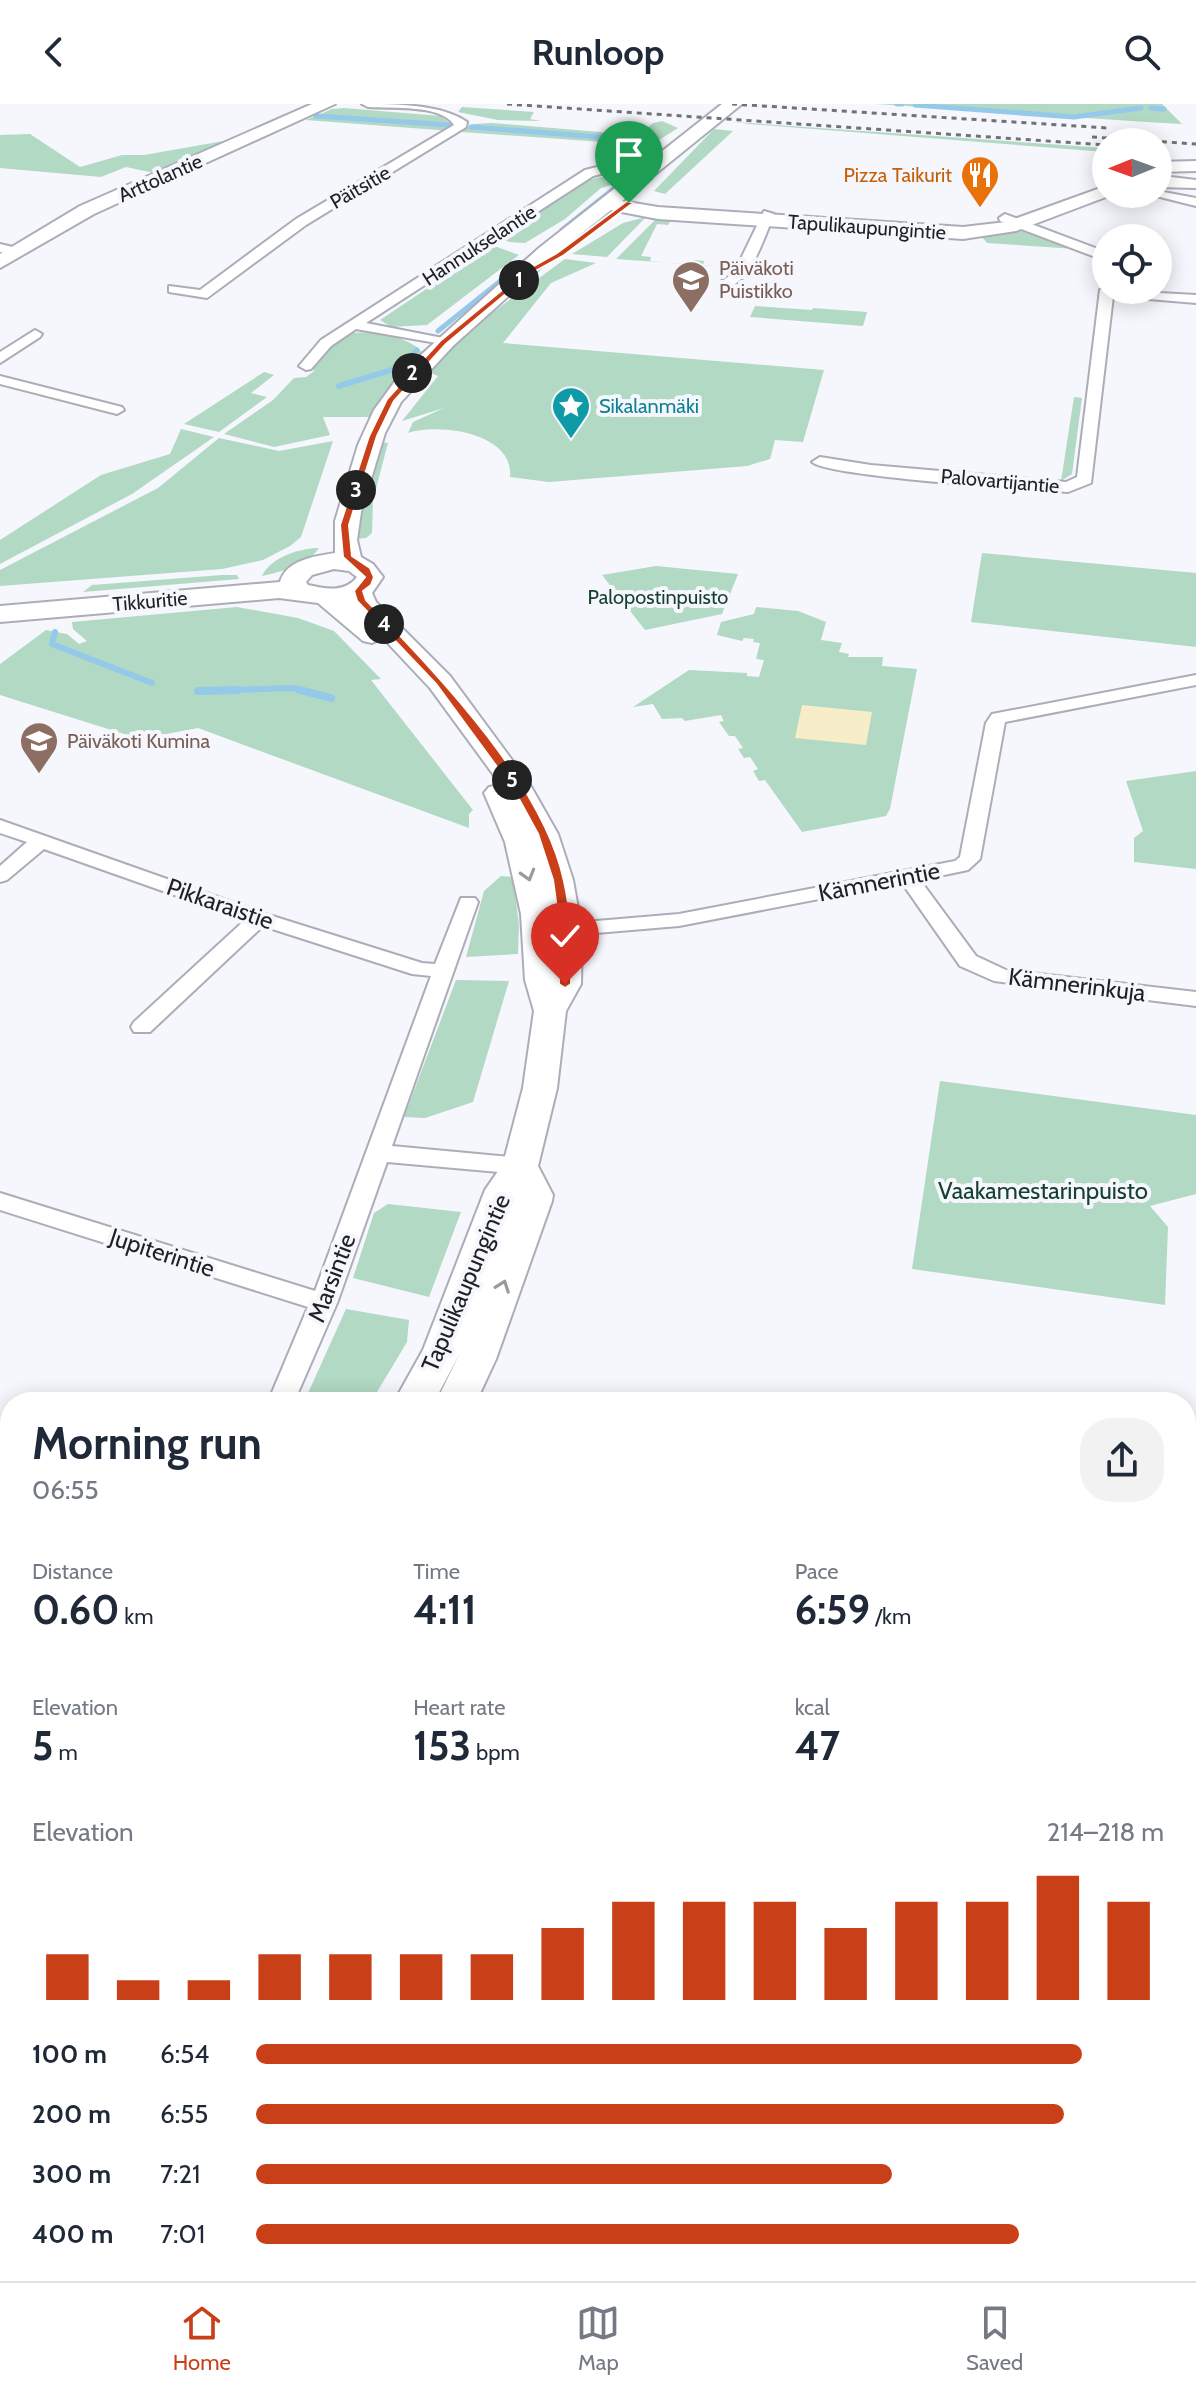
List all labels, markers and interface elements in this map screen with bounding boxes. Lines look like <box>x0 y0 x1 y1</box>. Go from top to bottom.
icon: back <box>32 30 76 74</box>
text: Runloop <box>532 30 664 74</box>
icon: search <box>1120 30 1164 74</box>
pin <box>595 121 663 203</box>
north arrow <box>1092 128 1172 208</box>
map controls <box>1092 128 1172 304</box>
icon: arrive <box>607 133 651 177</box>
street label: Arttolantie <box>114 149 206 207</box>
restaurant icon: Pizza Taikurit <box>959 154 1001 209</box>
street label: Päitsitie <box>326 160 394 214</box>
place label: Pizza Taikurit <box>843 163 952 187</box>
street label: Hannukselantie <box>418 199 540 291</box>
street label: Tapulikaupungintie <box>787 210 947 244</box>
button: locate <box>1092 224 1172 304</box>
place label: Päiväkoti Puistikko <box>719 256 794 303</box>
school or university icon: Päiväkoti Puistikko <box>670 259 712 314</box>
pin: 1 <box>499 260 539 300</box>
text: 1 <box>515 266 523 293</box>
pin: 2 <box>392 353 432 393</box>
text: 2 <box>406 359 418 386</box>
place icon: Sikalanmäki <box>550 385 592 440</box>
place label: Sikalanmäki <box>599 394 699 418</box>
street label: Palovartijantie <box>940 464 1060 498</box>
pin: 3 <box>336 470 376 510</box>
text: 3 <box>350 476 362 503</box>
park label: Palopostinpuisto <box>588 585 728 609</box>
street label: Tikkuritie <box>112 586 188 616</box>
pin: 4 <box>364 604 404 644</box>
text: 4 <box>377 610 391 637</box>
school or university icon: Päiväkoti Kumina <box>18 720 60 775</box>
place label: Päiväkoti Kumina <box>67 729 210 753</box>
pin: 5 <box>492 760 532 800</box>
text: 5 <box>506 766 518 793</box>
street label: Kämnerintie <box>816 856 942 907</box>
one-way arrow <box>518 867 535 881</box>
street label: Pikkaraistie <box>163 872 277 935</box>
pin <box>531 902 599 984</box>
icon: check <box>543 914 587 958</box>
street label: Kämnerinkuja <box>1007 962 1148 1007</box>
park label: Vaakamestarinpuisto <box>938 1176 1148 1205</box>
street label: Tapulikaupungintie <box>415 1190 516 1376</box>
street label: Jupiterintie <box>105 1222 218 1283</box>
street label: Marsintie <box>301 1230 362 1326</box>
one-way arrow <box>494 1280 510 1294</box>
text: Morning run <box>32 1417 262 1470</box>
button: share <box>1080 1418 1164 1502</box>
text: 06:55 <box>32 1474 98 1506</box>
text: Distance <box>32 1558 113 1585</box>
text: Time <box>413 1558 460 1585</box>
text: Pace <box>795 1558 839 1585</box>
text: 0.60 <box>32 1585 119 1634</box>
text: 4:11 <box>413 1585 477 1634</box>
text: 6:59 <box>795 1585 870 1634</box>
text: km <box>119 1603 154 1630</box>
text: /km <box>870 1603 911 1630</box>
text: Elevation <box>32 1694 118 1721</box>
text: Heart rate <box>413 1694 505 1721</box>
text: kcal <box>795 1694 830 1721</box>
text: 5 <box>32 1721 53 1770</box>
text: 153 <box>413 1721 471 1770</box>
text: 47 <box>795 1721 840 1770</box>
text: m <box>53 1739 78 1766</box>
text: bpm <box>471 1739 520 1766</box>
text: Elevation <box>32 1816 134 1848</box>
text: 214–218 m <box>1047 1816 1164 1848</box>
text: 100 m <box>32 2038 107 2070</box>
text: 6:54 <box>160 2038 209 2070</box>
text: 200 m <box>32 2098 111 2130</box>
text: 6:55 <box>160 2098 208 2130</box>
text: 300 m <box>32 2158 111 2190</box>
text: 7:21 <box>160 2158 201 2190</box>
text: 400 m <box>32 2218 113 2250</box>
text: 7:01 <box>160 2218 205 2250</box>
tab: Home <box>173 2301 231 2376</box>
tab: Map <box>576 2301 620 2376</box>
tab: Saved <box>966 2301 1023 2376</box>

